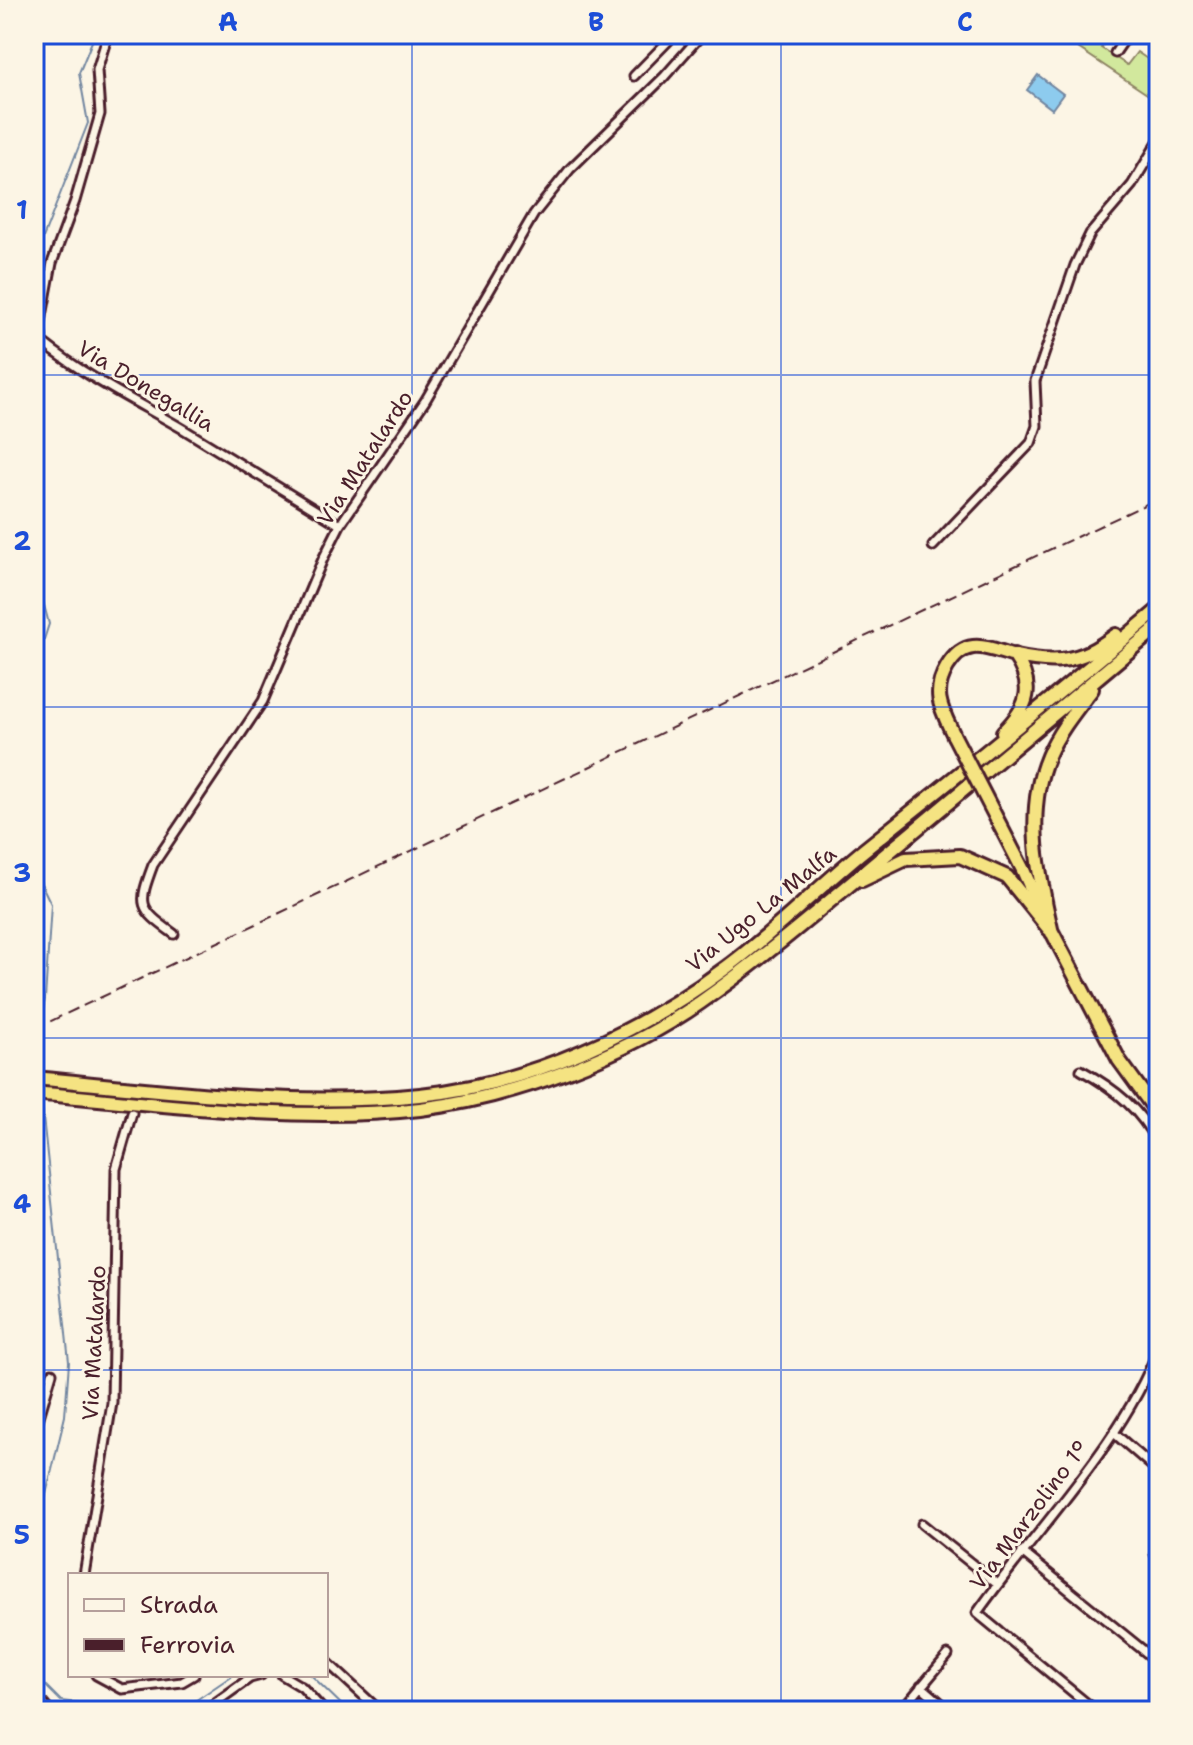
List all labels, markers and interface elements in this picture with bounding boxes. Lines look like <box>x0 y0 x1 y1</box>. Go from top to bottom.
text: A <box>218 4 238 39</box>
text: B <box>588 4 604 39</box>
text: C <box>957 4 973 39</box>
text: 1 <box>16 192 28 227</box>
street label: Via Donegallia <box>72 334 220 438</box>
street label: Via Matalardo <box>310 385 420 531</box>
text: 2 <box>13 523 31 558</box>
street label: Via Ugo La Malfa <box>680 839 842 979</box>
text: 3 <box>13 855 31 890</box>
text: 4 <box>13 1186 31 1221</box>
street label: Via Matalardo <box>75 1265 113 1421</box>
street label: Via Marzolino 1° <box>963 1434 1095 1596</box>
text: 5 <box>14 1517 30 1552</box>
legend <box>68 1573 328 1677</box>
text: Strada <box>140 1589 218 1621</box>
text: Ferrovia <box>140 1629 235 1661</box>

